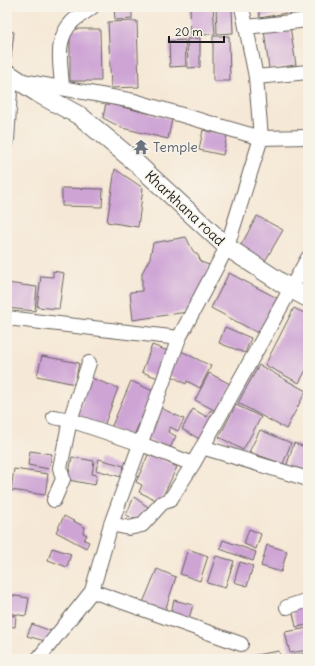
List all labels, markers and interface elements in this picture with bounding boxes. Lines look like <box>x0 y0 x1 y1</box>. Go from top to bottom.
scale bar <box>169 18 224 44</box>
text: 20 m <box>175 24 203 39</box>
temple icon: Temple <box>132 138 150 156</box>
place label: Temple <box>153 138 198 156</box>
street label: Kharkhana road <box>141 166 229 250</box>

